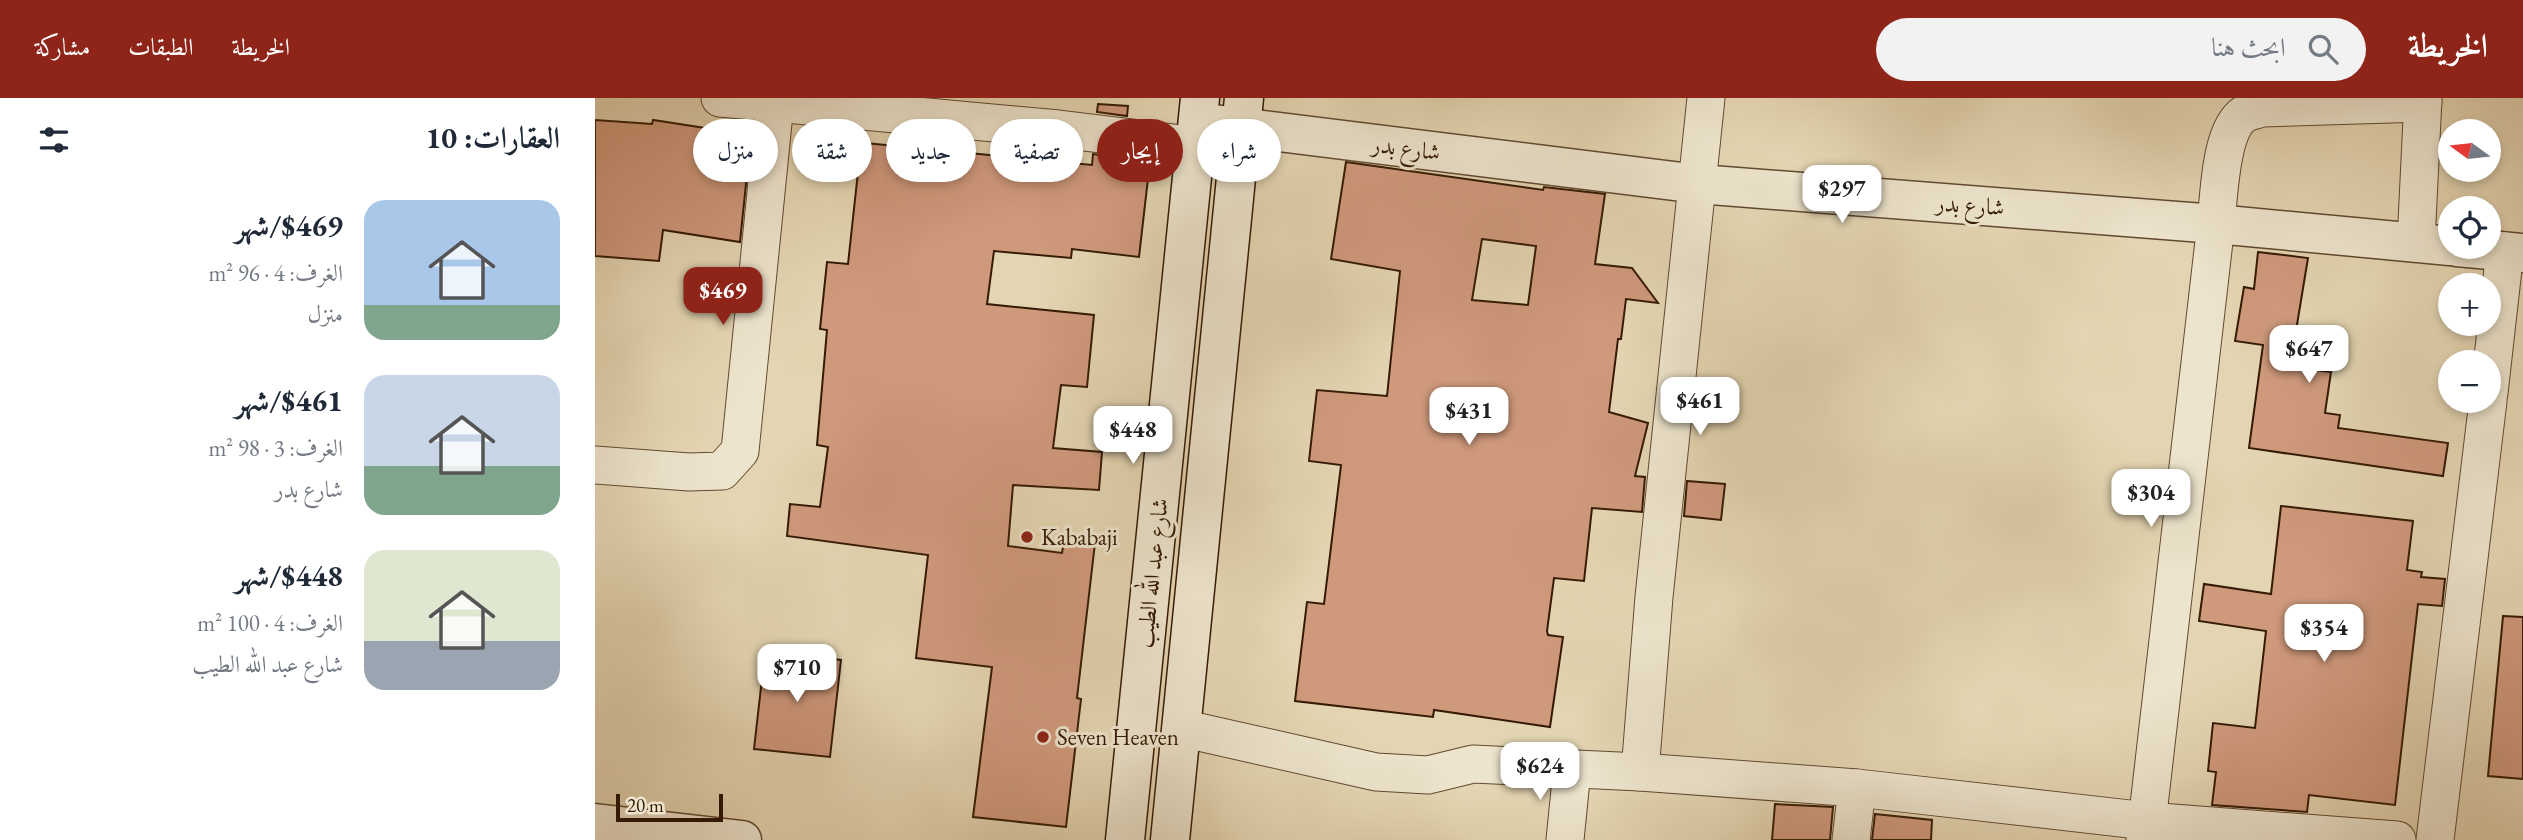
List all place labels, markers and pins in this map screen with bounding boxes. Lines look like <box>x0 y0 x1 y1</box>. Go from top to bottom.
pin: $297 <box>1801 166 1883 225</box>
pin: $469 <box>682 268 764 327</box>
pin: $647 <box>2268 326 2350 385</box>
pin: $461 <box>1659 378 1741 437</box>
pin: $431 <box>1428 388 1510 447</box>
pin: $448 <box>1092 406 1174 466</box>
pin: $304 <box>2110 470 2192 529</box>
place label: Kababaji <box>1041 522 1118 552</box>
marker: Kababaji <box>1019 529 1035 545</box>
pin: $354 <box>2283 604 2365 664</box>
pin: $710 <box>756 644 838 704</box>
place label: Seven Heaven <box>1057 722 1179 752</box>
marker: Seven Heaven <box>1035 729 1051 745</box>
pin: $624 <box>1499 742 1581 802</box>

